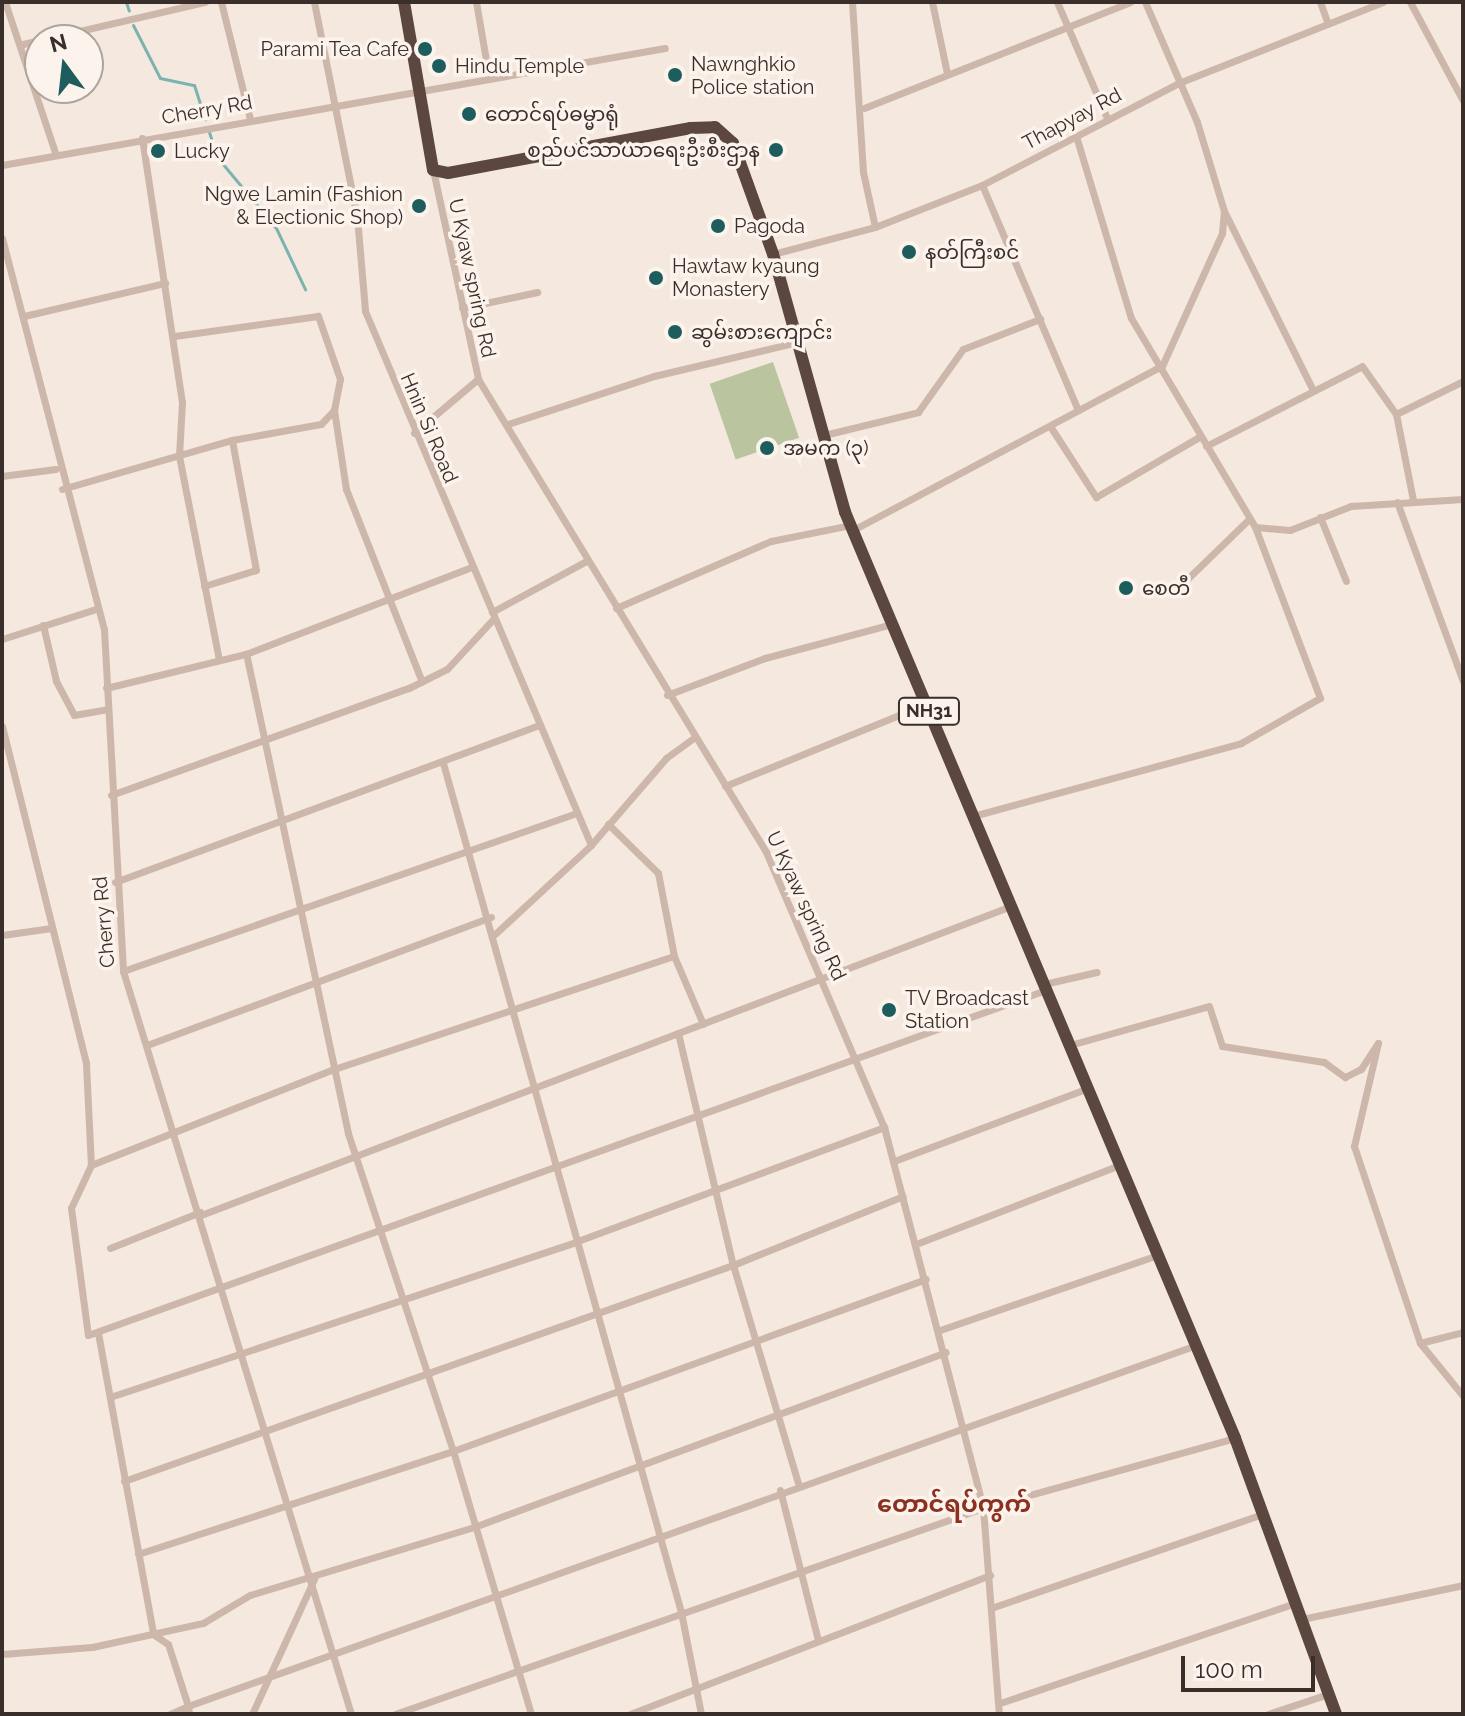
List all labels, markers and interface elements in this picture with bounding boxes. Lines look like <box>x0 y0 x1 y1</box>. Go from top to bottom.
north arrow <box>24 24 104 104</box>
text: N <box>47 28 70 57</box>
place label: Parami Tea Cafe <box>260 37 409 61</box>
marker: Parami Tea Cafe <box>416 40 434 58</box>
place label: Nawnghkio Police station <box>691 52 814 99</box>
place label: Hindu Temple <box>455 54 585 78</box>
marker: Hindu Temple <box>430 57 448 75</box>
marker: Nawnghkio Police station <box>666 66 684 84</box>
street label: Thapyay Rd <box>1018 83 1126 155</box>
street label: Cherry Rd <box>159 90 255 130</box>
place label: တောင်ရပ်ဓမ္မာရုံ <box>485 102 619 126</box>
marker: တောင်ရပ်ဓမ္မာရုံ <box>460 105 478 123</box>
place label: စည်ပင်သာယာရေးဦးစီးဌာန <box>527 138 760 162</box>
place label: Lucky <box>174 139 230 163</box>
marker: စည်ပင်သာယာရေးဦးစီးဌာန <box>767 141 785 159</box>
marker: Lucky <box>149 142 167 160</box>
place label: Ngwe Lamin (Fashion & Electionic Shop) <box>205 182 403 229</box>
street label: U Kyaw spring Rd <box>443 196 501 360</box>
marker: Ngwe Lamin (Fashion & Electionic Shop) <box>410 197 428 215</box>
place label: Pagoda <box>734 214 805 238</box>
marker: Pagoda <box>709 217 727 235</box>
place label: နတ်ကြီးစင် <box>925 240 1019 264</box>
marker: နတ်ကြီးစင် <box>900 243 918 261</box>
place label: Hawtaw kyaung Monastery <box>672 254 820 301</box>
marker: Hawtaw kyaung Monastery <box>647 269 665 287</box>
place label: ဆွမ်းစားကျောင်း <box>691 320 832 344</box>
marker: ဆွမ်းစားကျောင်း <box>666 323 684 341</box>
street label: Hnin Si Road <box>395 369 463 487</box>
place label: အမက (၃) <box>783 436 869 460</box>
marker: အမက (၃) <box>758 439 776 457</box>
place label: စေတီ <box>1142 576 1190 600</box>
marker: စေတီ <box>1117 579 1135 597</box>
road number: NH31 <box>897 697 961 725</box>
street label: U Kyaw spring Rd <box>761 827 851 985</box>
street label: Cherry Rd <box>88 875 120 969</box>
place label: TV Broadcast Station <box>905 986 1029 1033</box>
marker: TV Broadcast Station <box>880 1001 898 1019</box>
district label: တောင်ရပ်ကွက် <box>877 1490 1031 1518</box>
scale bar <box>1185 1640 1319 1690</box>
text: 100 m <box>1195 1655 1263 1684</box>

